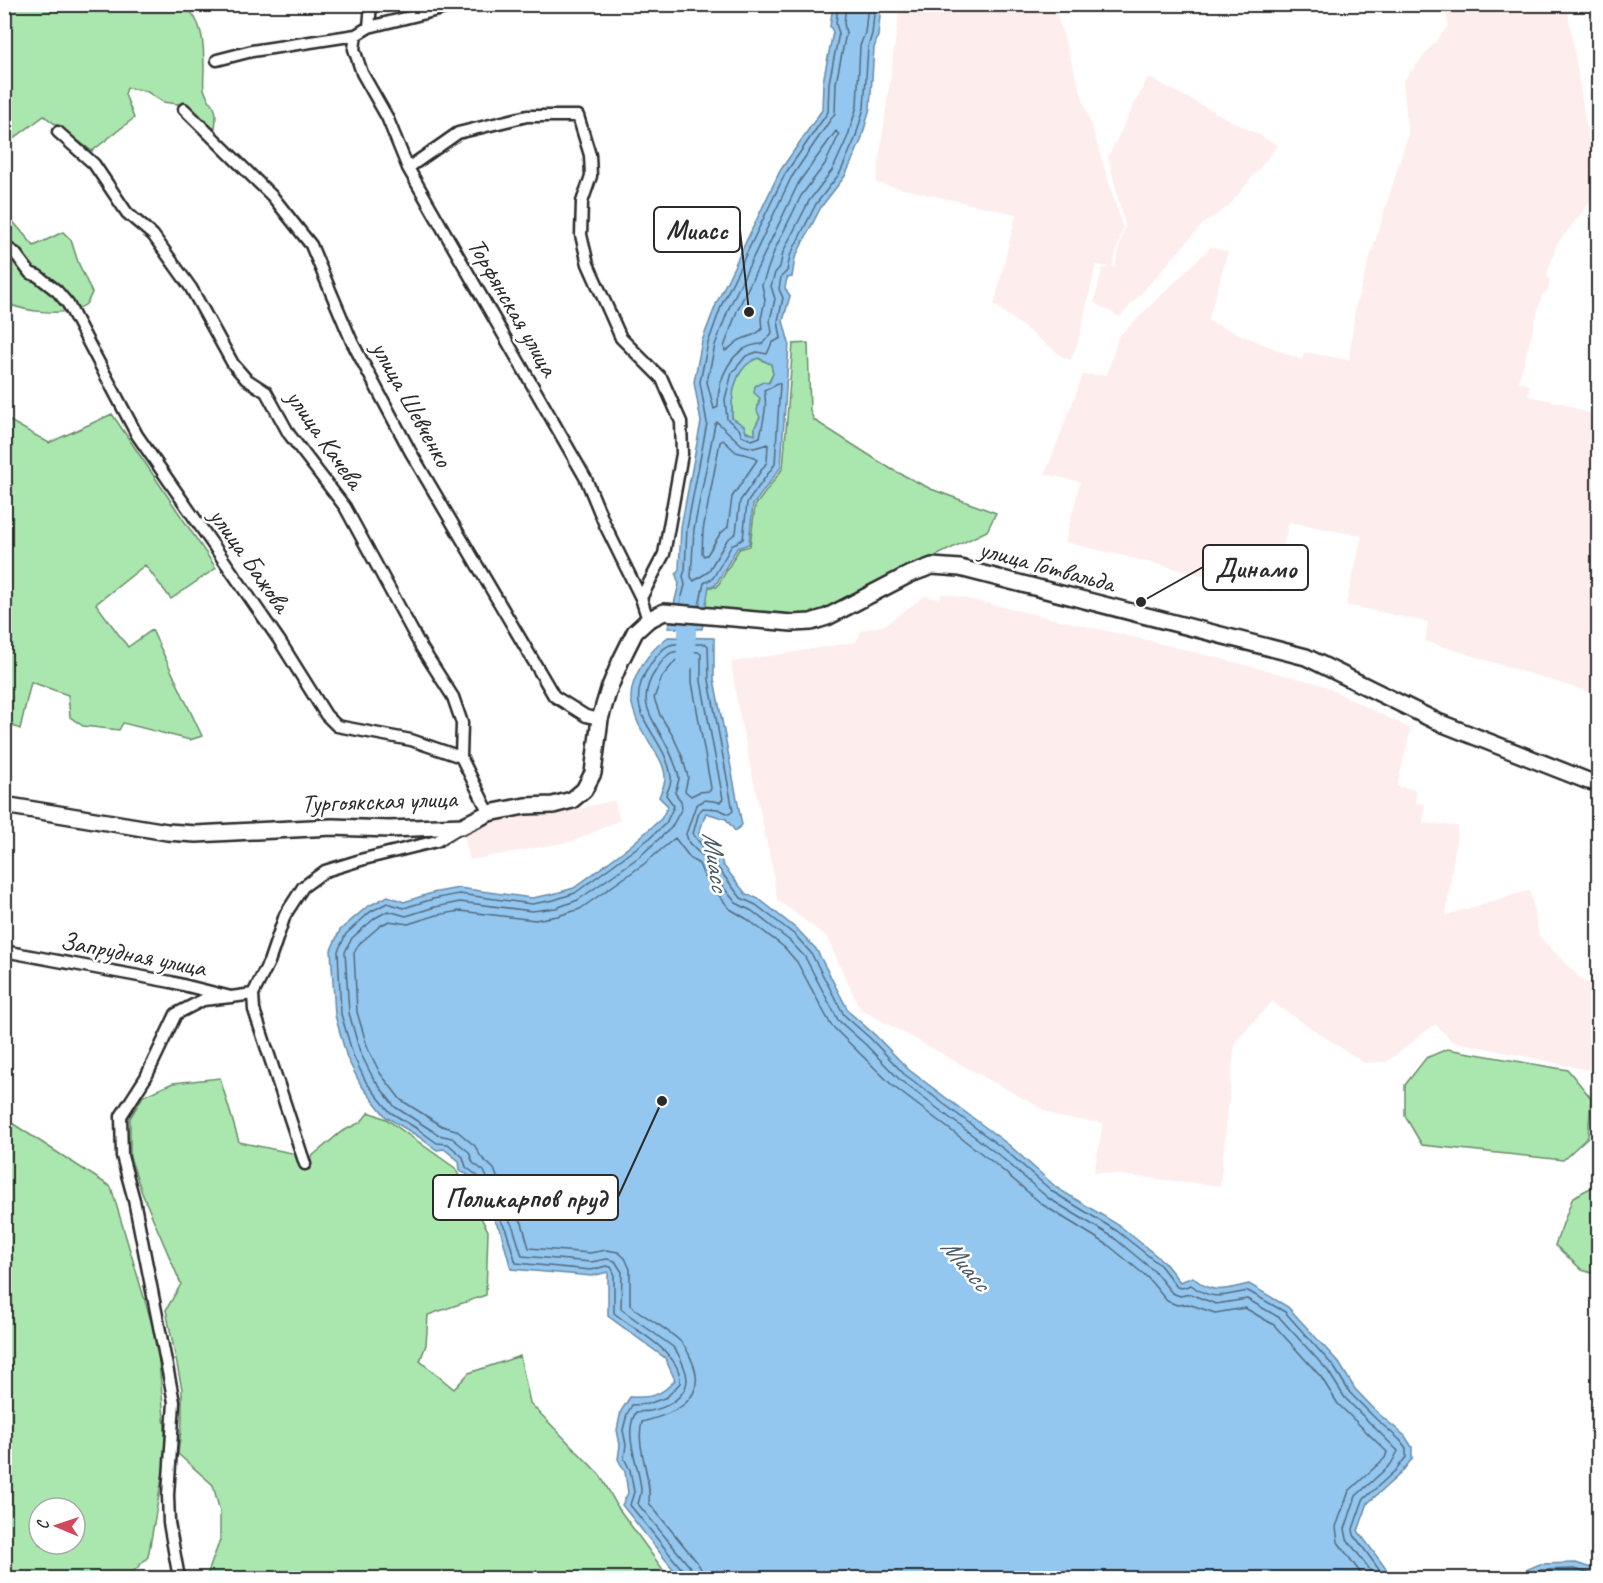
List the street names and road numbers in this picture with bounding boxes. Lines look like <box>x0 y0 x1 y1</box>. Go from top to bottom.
street label: Торфянская улица <box>460 232 567 383</box>
street label: улица Шевченко <box>363 333 461 474</box>
street label: улица Качева <box>278 381 373 497</box>
street label: улица Бажова <box>201 500 299 621</box>
street label: улица Готвальда <box>974 532 1121 600</box>
street label: Тургоякская улица <box>301 782 459 820</box>
street label: Запрудная улица <box>57 924 210 985</box>

